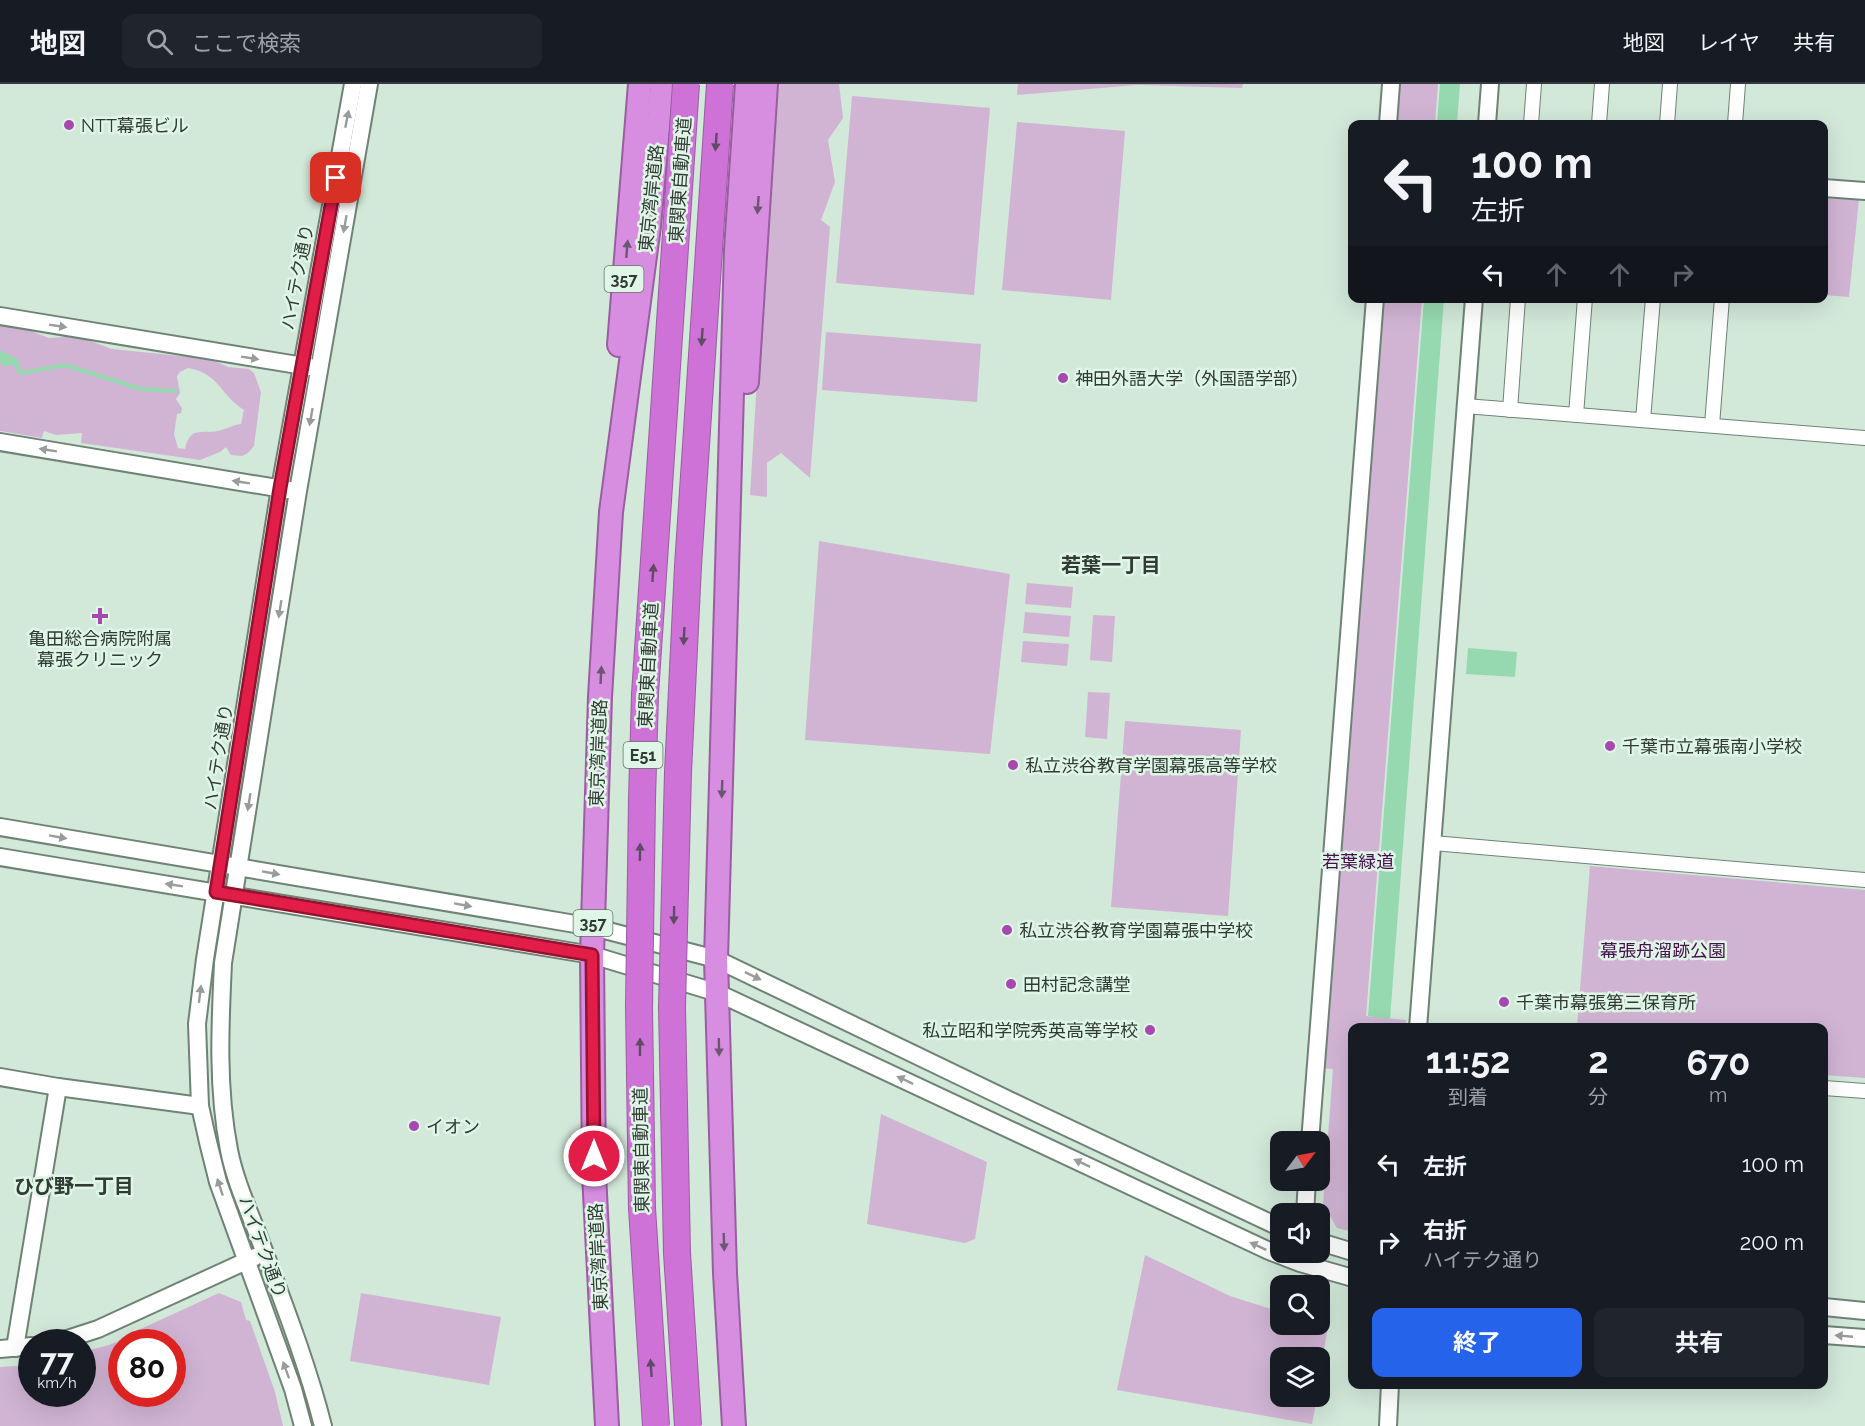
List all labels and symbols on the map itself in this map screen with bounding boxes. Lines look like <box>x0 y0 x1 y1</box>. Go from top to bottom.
one-way arrow <box>343 109 352 128</box>
place label: NTT幕張ビル <box>81 115 189 136</box>
street label: 東関東自動車道 <box>665 116 695 244</box>
marker: NTT幕張ビル <box>62 118 76 132</box>
one-way arrow <box>711 133 721 152</box>
street label: 東京湾岸道路 <box>635 143 667 253</box>
pin <box>310 152 361 203</box>
one-way arrow <box>753 196 763 215</box>
one-way arrow <box>340 215 349 234</box>
street label: ハイテク通り <box>276 222 318 332</box>
one-way arrow <box>622 239 632 258</box>
road number: 357 <box>604 266 644 292</box>
one-way arrow <box>48 322 67 331</box>
one-way arrow <box>697 327 706 346</box>
one-way arrow <box>241 353 260 362</box>
place label: 神田外語大学（外国語学部） <box>1075 368 1309 389</box>
marker: 神田外語大学（外国語学部） <box>1056 371 1070 385</box>
one-way arrow <box>306 407 315 426</box>
one-way arrow <box>39 445 58 454</box>
one-way arrow <box>231 477 250 486</box>
district label: 若葉一丁目 <box>1061 553 1161 577</box>
one-way arrow <box>648 564 658 583</box>
one-way arrow <box>275 600 284 619</box>
street label: 東関東自動車道 <box>634 602 662 728</box>
marker: 亀田総合病院附属 幕張クリニック <box>91 607 109 625</box>
one-way arrow <box>680 627 689 646</box>
place label: 亀田総合病院附属 幕張クリニック <box>28 628 172 670</box>
one-way arrow <box>596 665 605 684</box>
street label: 東京湾岸道路 <box>586 699 610 807</box>
street label: ハイテク通り <box>199 702 237 812</box>
place label: 千葉市立幕張南小学校 <box>1622 736 1802 757</box>
marker: 千葉市立幕張南小学校 <box>1603 739 1617 753</box>
road number: E51 <box>624 742 662 768</box>
place label: 私立渋谷教育学園幕張高等学校 <box>1025 755 1277 776</box>
marker: 私立渋谷教育学園幕張高等学校 <box>1006 758 1020 772</box>
one-way arrow <box>717 780 727 799</box>
one-way arrow <box>245 792 254 811</box>
one-way arrow <box>48 832 67 841</box>
one-way arrow <box>636 842 645 861</box>
park label: 若葉緑道 <box>1322 851 1394 872</box>
one-way arrow <box>261 869 280 878</box>
one-way arrow <box>164 880 183 889</box>
one-way arrow <box>454 901 473 910</box>
one-way arrow <box>669 906 679 925</box>
road number: 357 <box>574 910 612 936</box>
place label: 私立渋谷教育学園幕張中学校 <box>1019 920 1253 941</box>
marker: 私立渋谷教育学園幕張中学校 <box>1000 923 1014 937</box>
park label: 幕張舟溜跡公園 <box>1600 940 1726 961</box>
one-way arrow <box>744 971 762 981</box>
place label: 田村記念講堂 <box>1023 974 1131 995</box>
marker: 田村記念講堂 <box>1004 977 1018 991</box>
one-way arrow <box>196 985 205 1004</box>
place label: 千葉市幕張第三保育所 <box>1516 992 1696 1013</box>
marker: 千葉市幕張第三保育所 <box>1497 995 1511 1009</box>
place label: 私立昭和学院秀英高等学校 <box>922 1020 1138 1041</box>
marker: 私立昭和学院秀英高等学校 <box>1143 1023 1157 1037</box>
one-way arrow <box>635 1037 644 1056</box>
one-way arrow <box>714 1038 724 1057</box>
one-way arrow <box>897 1076 914 1085</box>
street label: 東関東自動車道 <box>629 1087 653 1213</box>
place label: イオン <box>426 1116 480 1137</box>
marker: イオン <box>407 1119 421 1133</box>
position arrow <box>562 1124 626 1188</box>
north arrow <box>1270 1131 1330 1191</box>
one-way arrow <box>1073 1158 1090 1167</box>
district label: ひび野一丁目 <box>14 1174 134 1198</box>
one-way arrow <box>215 1177 225 1195</box>
street label: ハイテク通り <box>235 1193 291 1301</box>
street label: 東京湾岸道路 <box>585 1203 611 1311</box>
one-way arrow <box>719 1233 728 1252</box>
one-way arrow <box>1250 1241 1267 1250</box>
speed limit sign: 80 <box>108 1329 186 1407</box>
one-way arrow <box>1835 1331 1854 1341</box>
one-way arrow <box>647 1358 656 1377</box>
one-way arrow <box>280 1361 290 1379</box>

